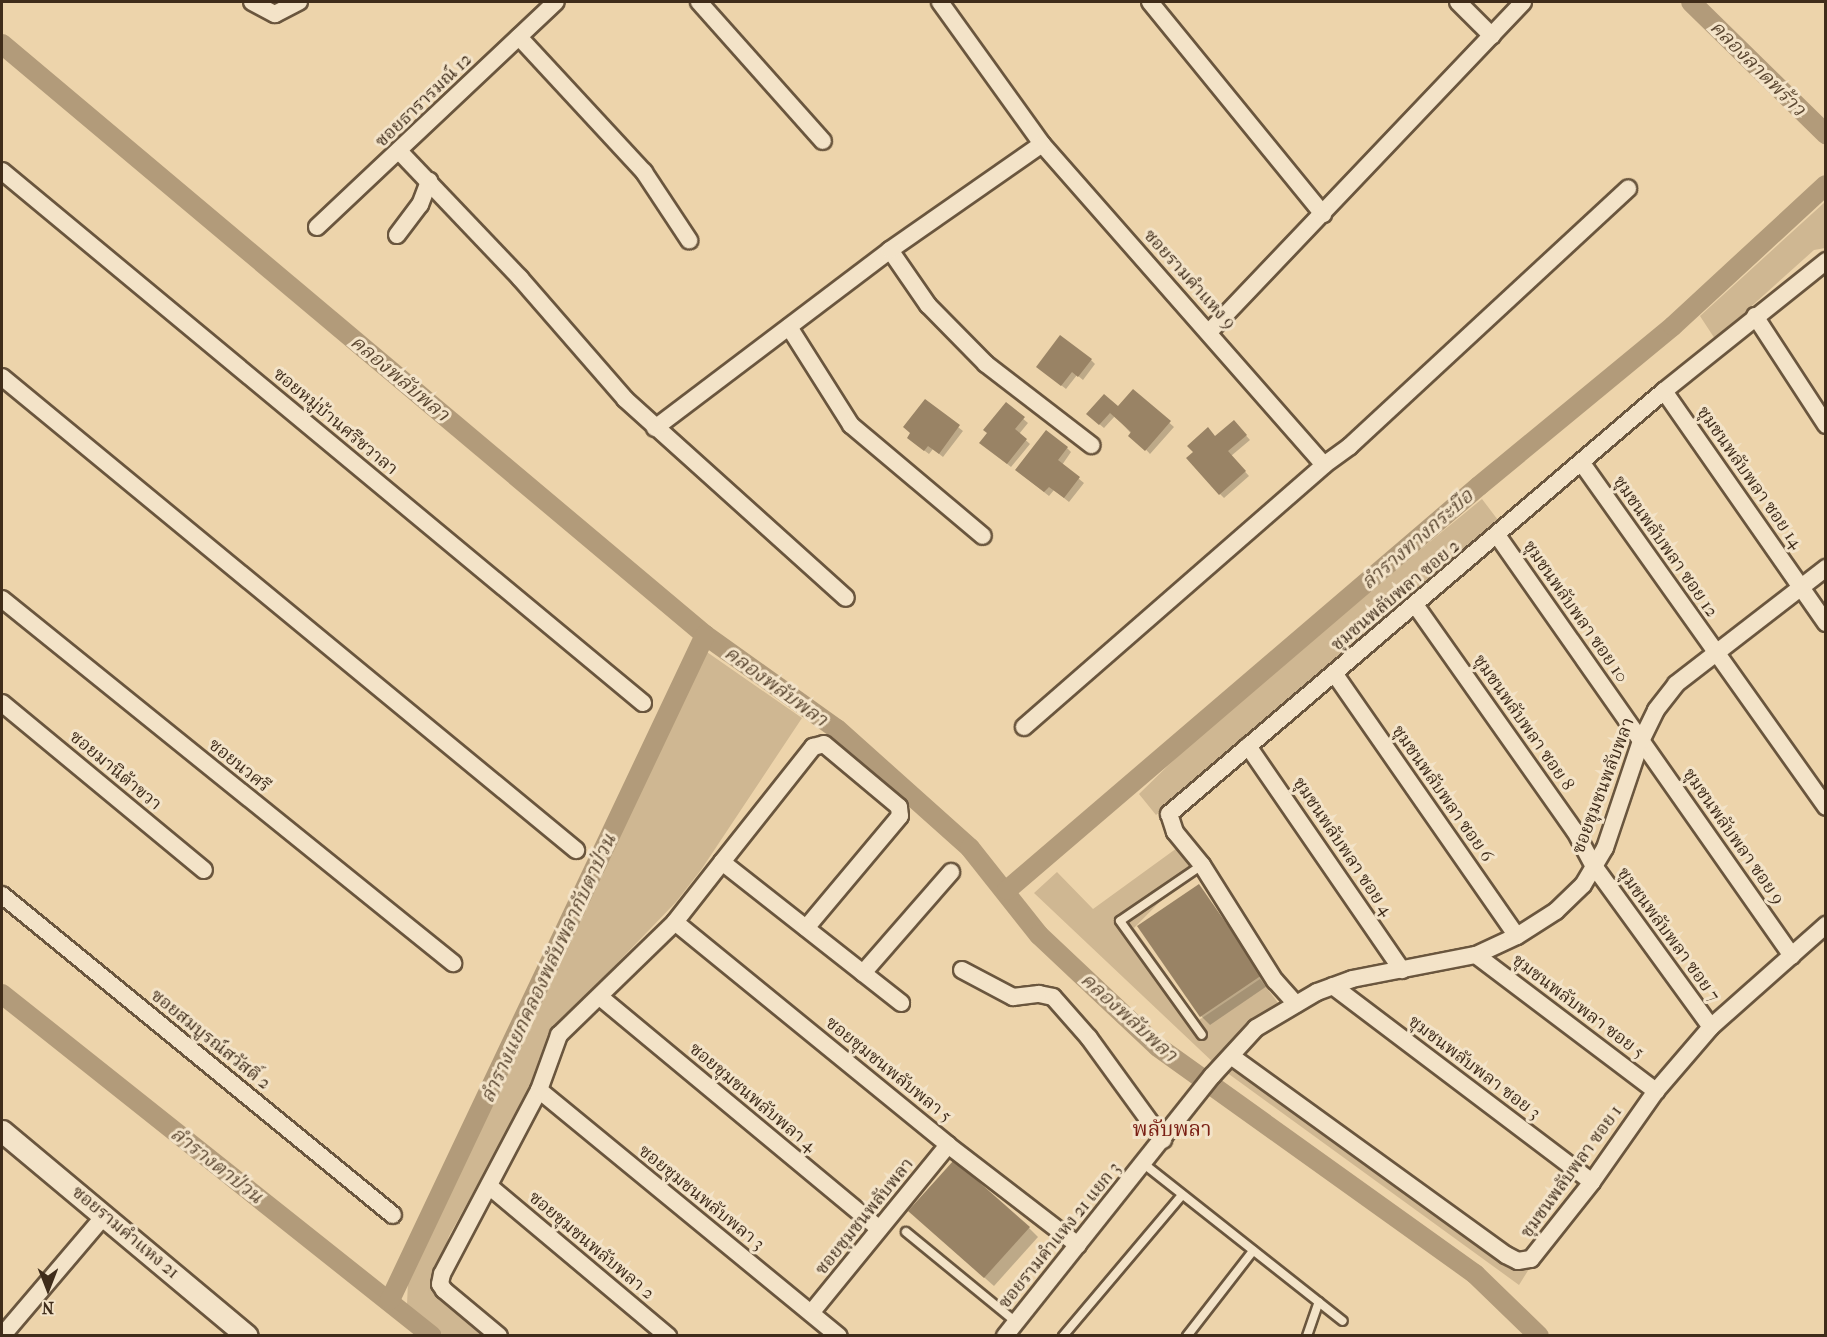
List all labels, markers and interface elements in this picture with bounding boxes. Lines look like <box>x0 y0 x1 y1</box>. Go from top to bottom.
water label: คลองลาดพร้าว <box>1705 15 1811 121</box>
street label: ซอยธารารมณ์ 12 <box>371 49 477 153</box>
street label: ซอยรามคำแหง 9 <box>1138 225 1240 335</box>
water label: คลองพลับพลา <box>346 330 454 426</box>
street label: ซอยหมู่บ้านศรีชวาลา <box>268 364 402 480</box>
street label: ชุมชนพลับพลา ซอย 14 <box>1692 403 1806 553</box>
street label: ชุมชนพลับพลา ซอย 12 <box>1608 472 1722 622</box>
water label: ลำรางทางกระบือ <box>1356 484 1478 594</box>
street label: ชุมชนพลับพลา ซอย 2 <box>1327 536 1465 656</box>
street label: ชุมชนพลับพลา ซอย 10 <box>1518 537 1632 687</box>
water label: คลองพลับพลา <box>720 641 832 731</box>
street label: ชุมชนพลับพลา ซอย 8 <box>1468 651 1578 795</box>
street label: ซอยชุมชนพลับพลา <box>1568 715 1640 857</box>
street label: ชุมชนพลับพลา ซอย 6 <box>1387 722 1497 866</box>
street label: ซอยมานิต้าขวา <box>65 726 165 816</box>
street label: ซอยนวศรี <box>204 735 274 797</box>
street label: ชุมชนพลับพลา ซอย 9 <box>1678 765 1788 909</box>
street label: ชุมชนพลับพลา ซอย 4 <box>1288 774 1396 920</box>
water label: ลำรางแยกคลองพลับพลากับตาป่วน <box>475 830 621 1106</box>
street label: ชุมชนพลับพลา ซอย 7 <box>1612 864 1724 1006</box>
street label: ชุมชนพลับพลา ซอย 5 <box>1508 950 1648 1064</box>
water label: คลองพลับพลา <box>1076 967 1182 1067</box>
street label: ซอยสมบูรณ์สวัสดิ์ 2 <box>146 985 274 1095</box>
street label: ชุมชนพลับพลา ซอย 3 <box>1404 1011 1544 1125</box>
street label: ซอยชุมชนพลับพลา 5 <box>821 1013 955 1127</box>
street label: ซอยชุมชนพลับพลา 4 <box>684 1039 820 1157</box>
street label: ชุมชนพลับพลา ซอย 1 <box>1517 1102 1627 1242</box>
district label: พลับพลา <box>1133 1116 1211 1142</box>
water label: ลำรางตาป่วน <box>166 1122 268 1208</box>
street label: ซอยชุมชนพลับพลา 3 <box>634 1141 768 1255</box>
street label: ซอยชุมชนพลับพลา <box>811 1154 919 1280</box>
street label: ซอยรามคำแหง 21 แยก 3 <box>994 1158 1126 1314</box>
street label: ซอยรามคำแหง 21 <box>67 1182 183 1284</box>
street label: ซอยชุมชนพลับพลา 2 <box>524 1187 658 1305</box>
north arrow <box>18 1259 78 1319</box>
text: N <box>42 1298 54 1317</box>

